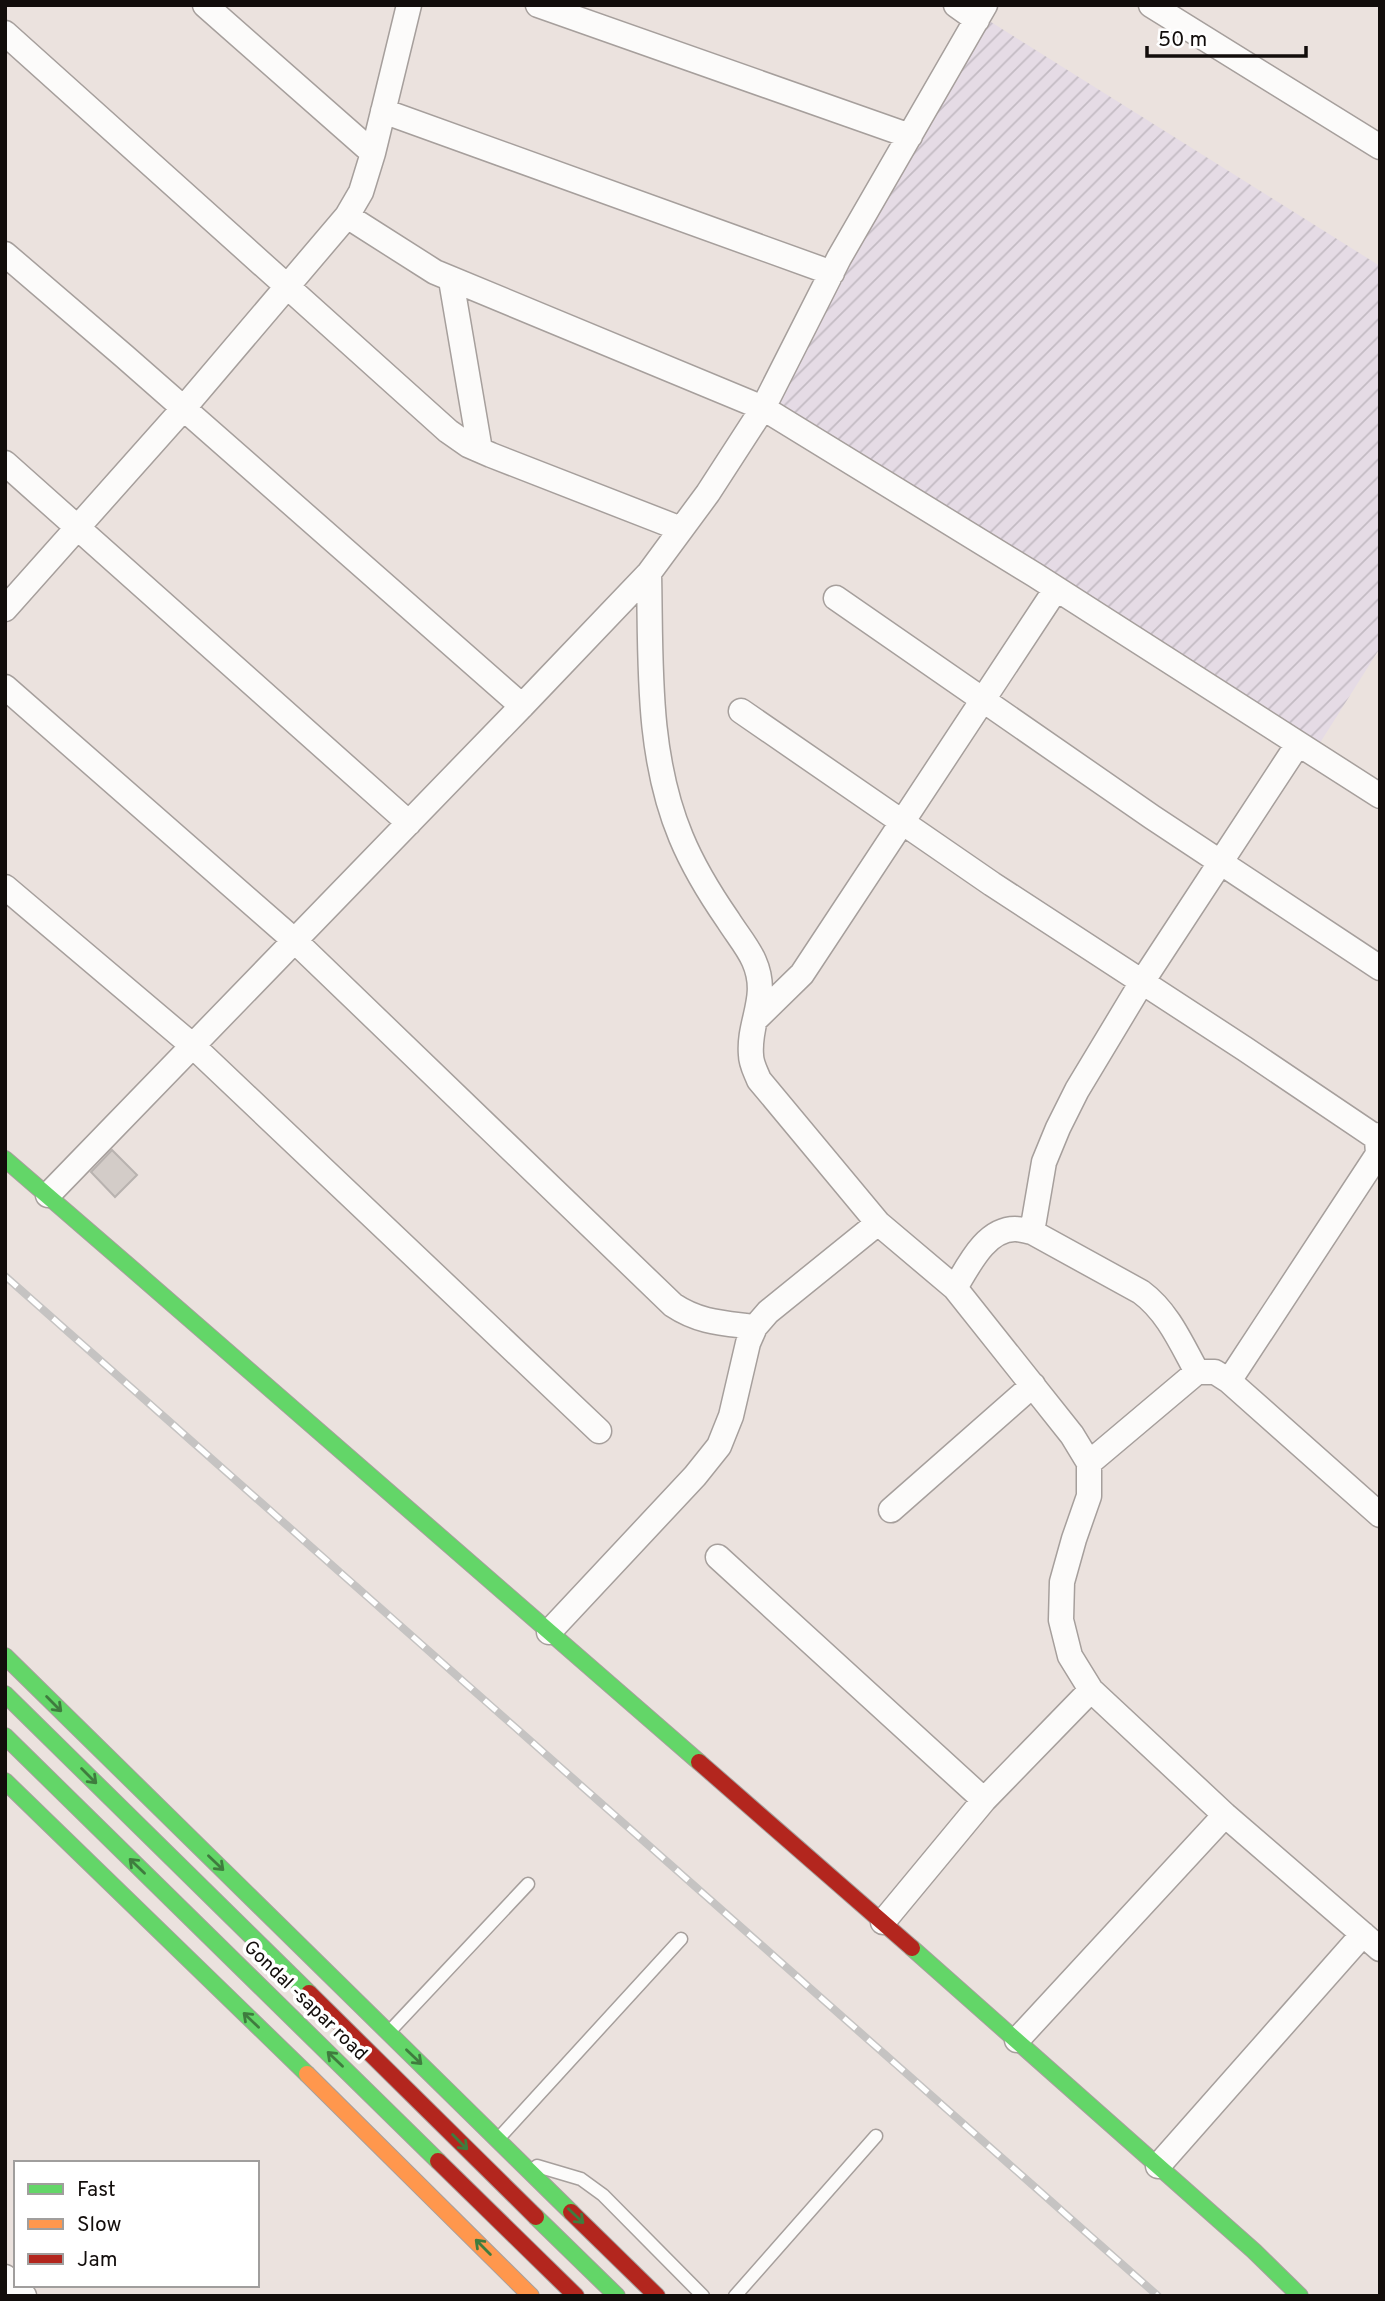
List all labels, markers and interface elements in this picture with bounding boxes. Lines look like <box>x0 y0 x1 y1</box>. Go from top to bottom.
scale bar <box>1147 14 1306 58</box>
text: 50 m <box>1158 27 1207 54</box>
one-way arrow <box>45 1696 62 1713</box>
one-way arrow <box>80 1767 97 1784</box>
one-way arrow <box>208 1855 225 1872</box>
one-way arrow <box>129 1857 146 1874</box>
street label: Gondal -sapar road <box>238 1936 372 2066</box>
one-way arrow <box>243 2011 260 2028</box>
one-way arrow <box>405 2048 422 2065</box>
one-way arrow <box>326 2051 343 2068</box>
one-way arrow <box>452 2133 469 2150</box>
legend <box>14 2161 259 2287</box>
text: Fast <box>77 2177 116 2204</box>
one-way arrow <box>567 2208 584 2225</box>
text: Slow <box>77 2212 122 2239</box>
one-way arrow <box>475 2239 492 2256</box>
text: Jam <box>77 2247 118 2274</box>

